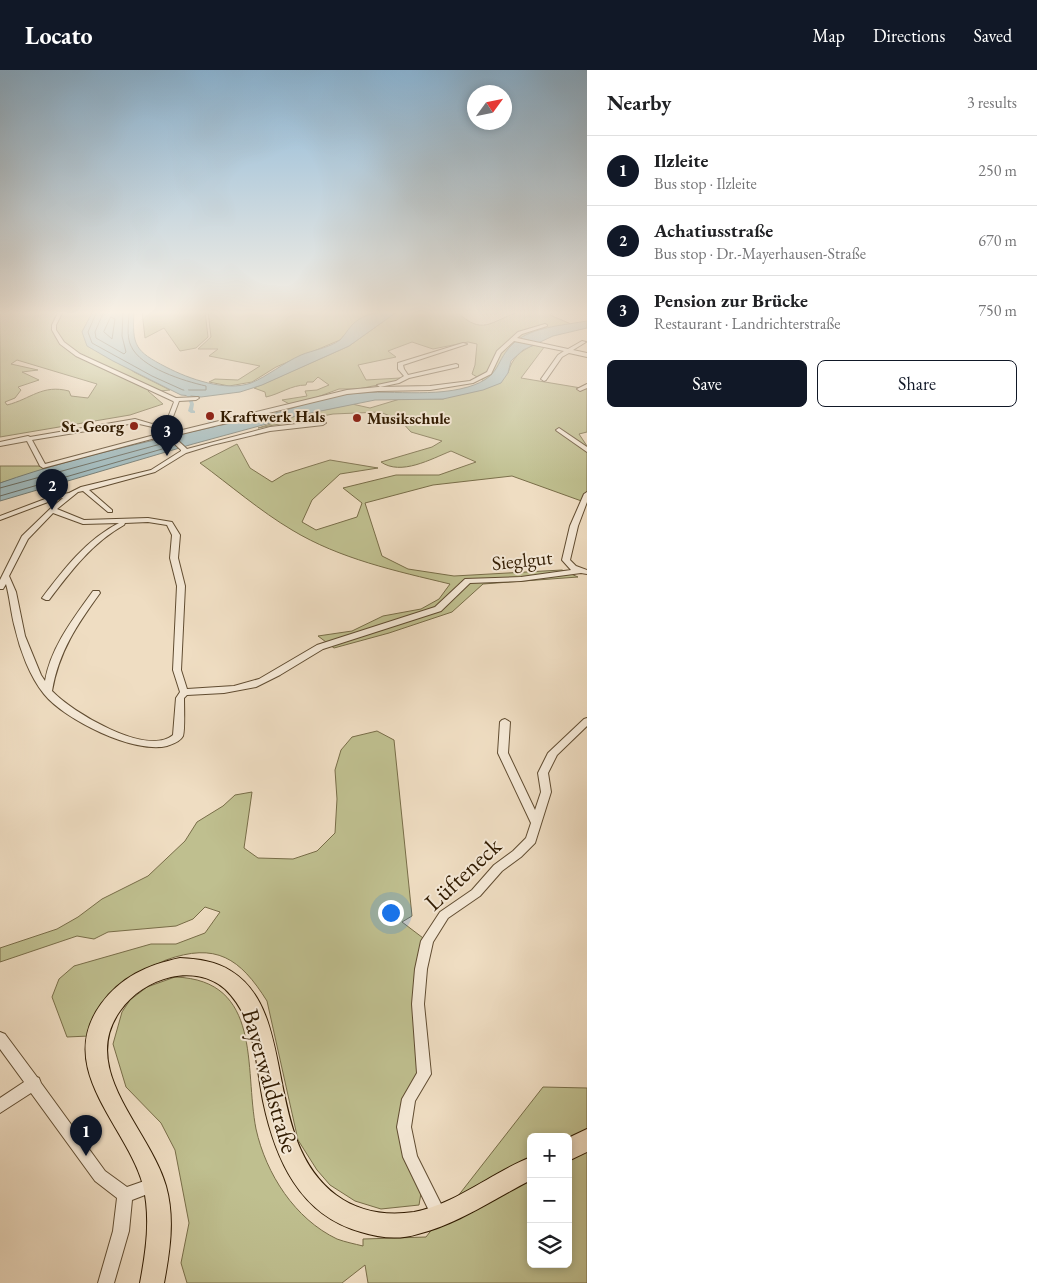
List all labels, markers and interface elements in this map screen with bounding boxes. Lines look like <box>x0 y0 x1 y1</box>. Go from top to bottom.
text: Locato <box>25 20 93 51</box>
text: Map <box>813 24 845 47</box>
text: Directions <box>873 24 945 47</box>
text: Saved <box>973 24 1012 47</box>
north arrow <box>467 85 512 130</box>
text: Nearby <box>607 89 671 116</box>
text: 3 results <box>967 92 1017 113</box>
text: Ilzleite <box>654 148 708 173</box>
text: 1 <box>619 160 627 181</box>
text: 250 m <box>978 160 1017 181</box>
text: Bus stop · Ilzleite <box>654 173 757 194</box>
text: Achatiusstraße <box>654 218 773 243</box>
text: 2 <box>619 230 627 251</box>
text: 670 m <box>978 230 1017 251</box>
text: Bus stop · Dr.-Mayerhausen-Straße <box>654 243 866 264</box>
text: Pension zur Brücke <box>654 288 808 313</box>
text: 3 <box>619 300 627 321</box>
text: 750 m <box>978 300 1017 321</box>
text: Restaurant · Landrichterstraße <box>654 313 841 334</box>
button: Save <box>607 360 807 407</box>
button: Share <box>817 360 1017 407</box>
place label: Kraftwerk Hals <box>220 406 326 427</box>
place label: Musikschule <box>367 408 451 429</box>
marker: Kraftwerk Hals <box>204 410 216 422</box>
marker: Musikschule <box>351 412 363 424</box>
pin: 3 <box>151 415 183 456</box>
place label: St. Georg <box>62 416 125 437</box>
marker: St. Georg <box>128 420 140 432</box>
pin: 2 <box>36 469 68 510</box>
street label: Sieglgut <box>490 544 554 576</box>
street label: Lüfteneck <box>418 830 508 917</box>
your location <box>378 900 404 926</box>
street label: Bayerwaldstraße <box>235 1005 306 1157</box>
pin: 1 <box>70 1115 102 1156</box>
map controls <box>527 1133 572 1268</box>
button: + <box>527 1133 572 1178</box>
button: − <box>527 1178 572 1223</box>
button: layers <box>527 1223 572 1268</box>

